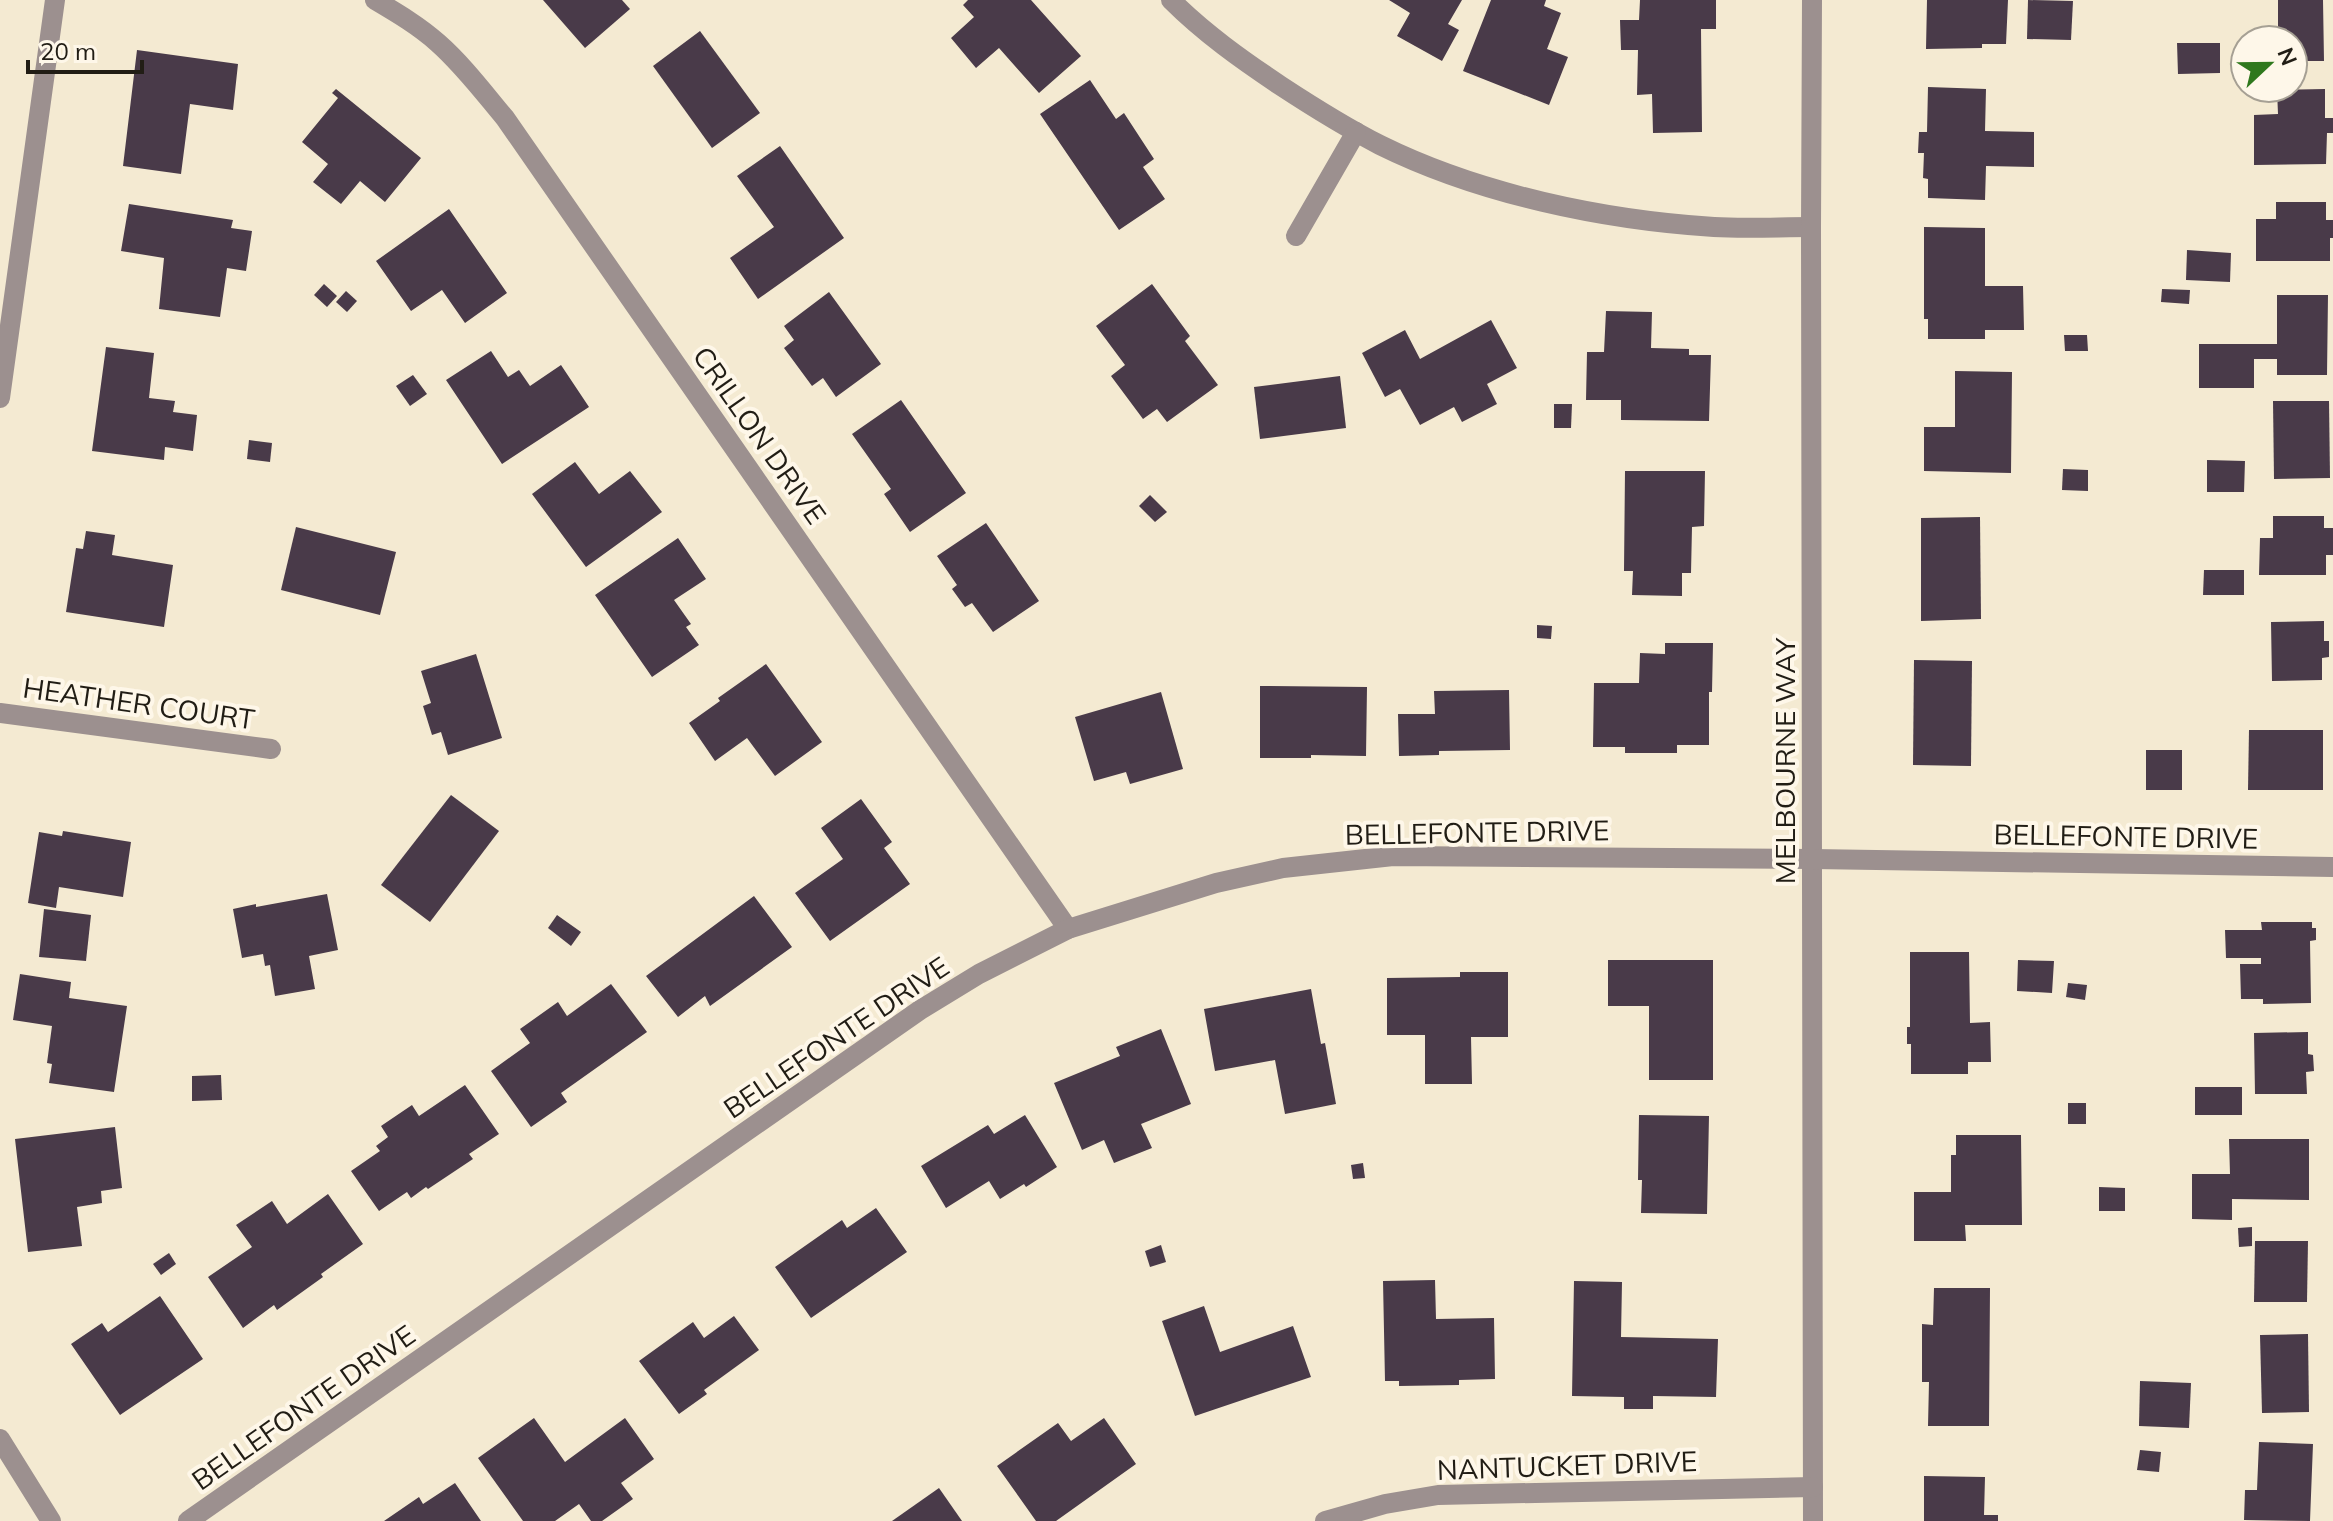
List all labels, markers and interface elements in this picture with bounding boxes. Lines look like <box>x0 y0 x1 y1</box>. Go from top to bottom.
scale bar <box>28 24 142 74</box>
north arrow <box>2229 24 2309 104</box>
text: 20 m <box>40 36 96 66</box>
text: N <box>2271 44 2304 69</box>
street label: CRILLON DRIVE <box>686 339 834 531</box>
street label: MELBOURNE WAY <box>1767 637 1802 884</box>
street label: HEATHER COURT <box>21 669 257 737</box>
street label: BELLEFONTE DRIVE <box>1344 812 1610 852</box>
street label: BELLEFONTE DRIVE <box>1993 816 2259 856</box>
street label: BELLEFONTE DRIVE <box>717 949 955 1125</box>
street label: BELLEFONTE DRIVE <box>185 1317 421 1497</box>
street label: NANTUCKET DRIVE <box>1436 1443 1698 1487</box>

